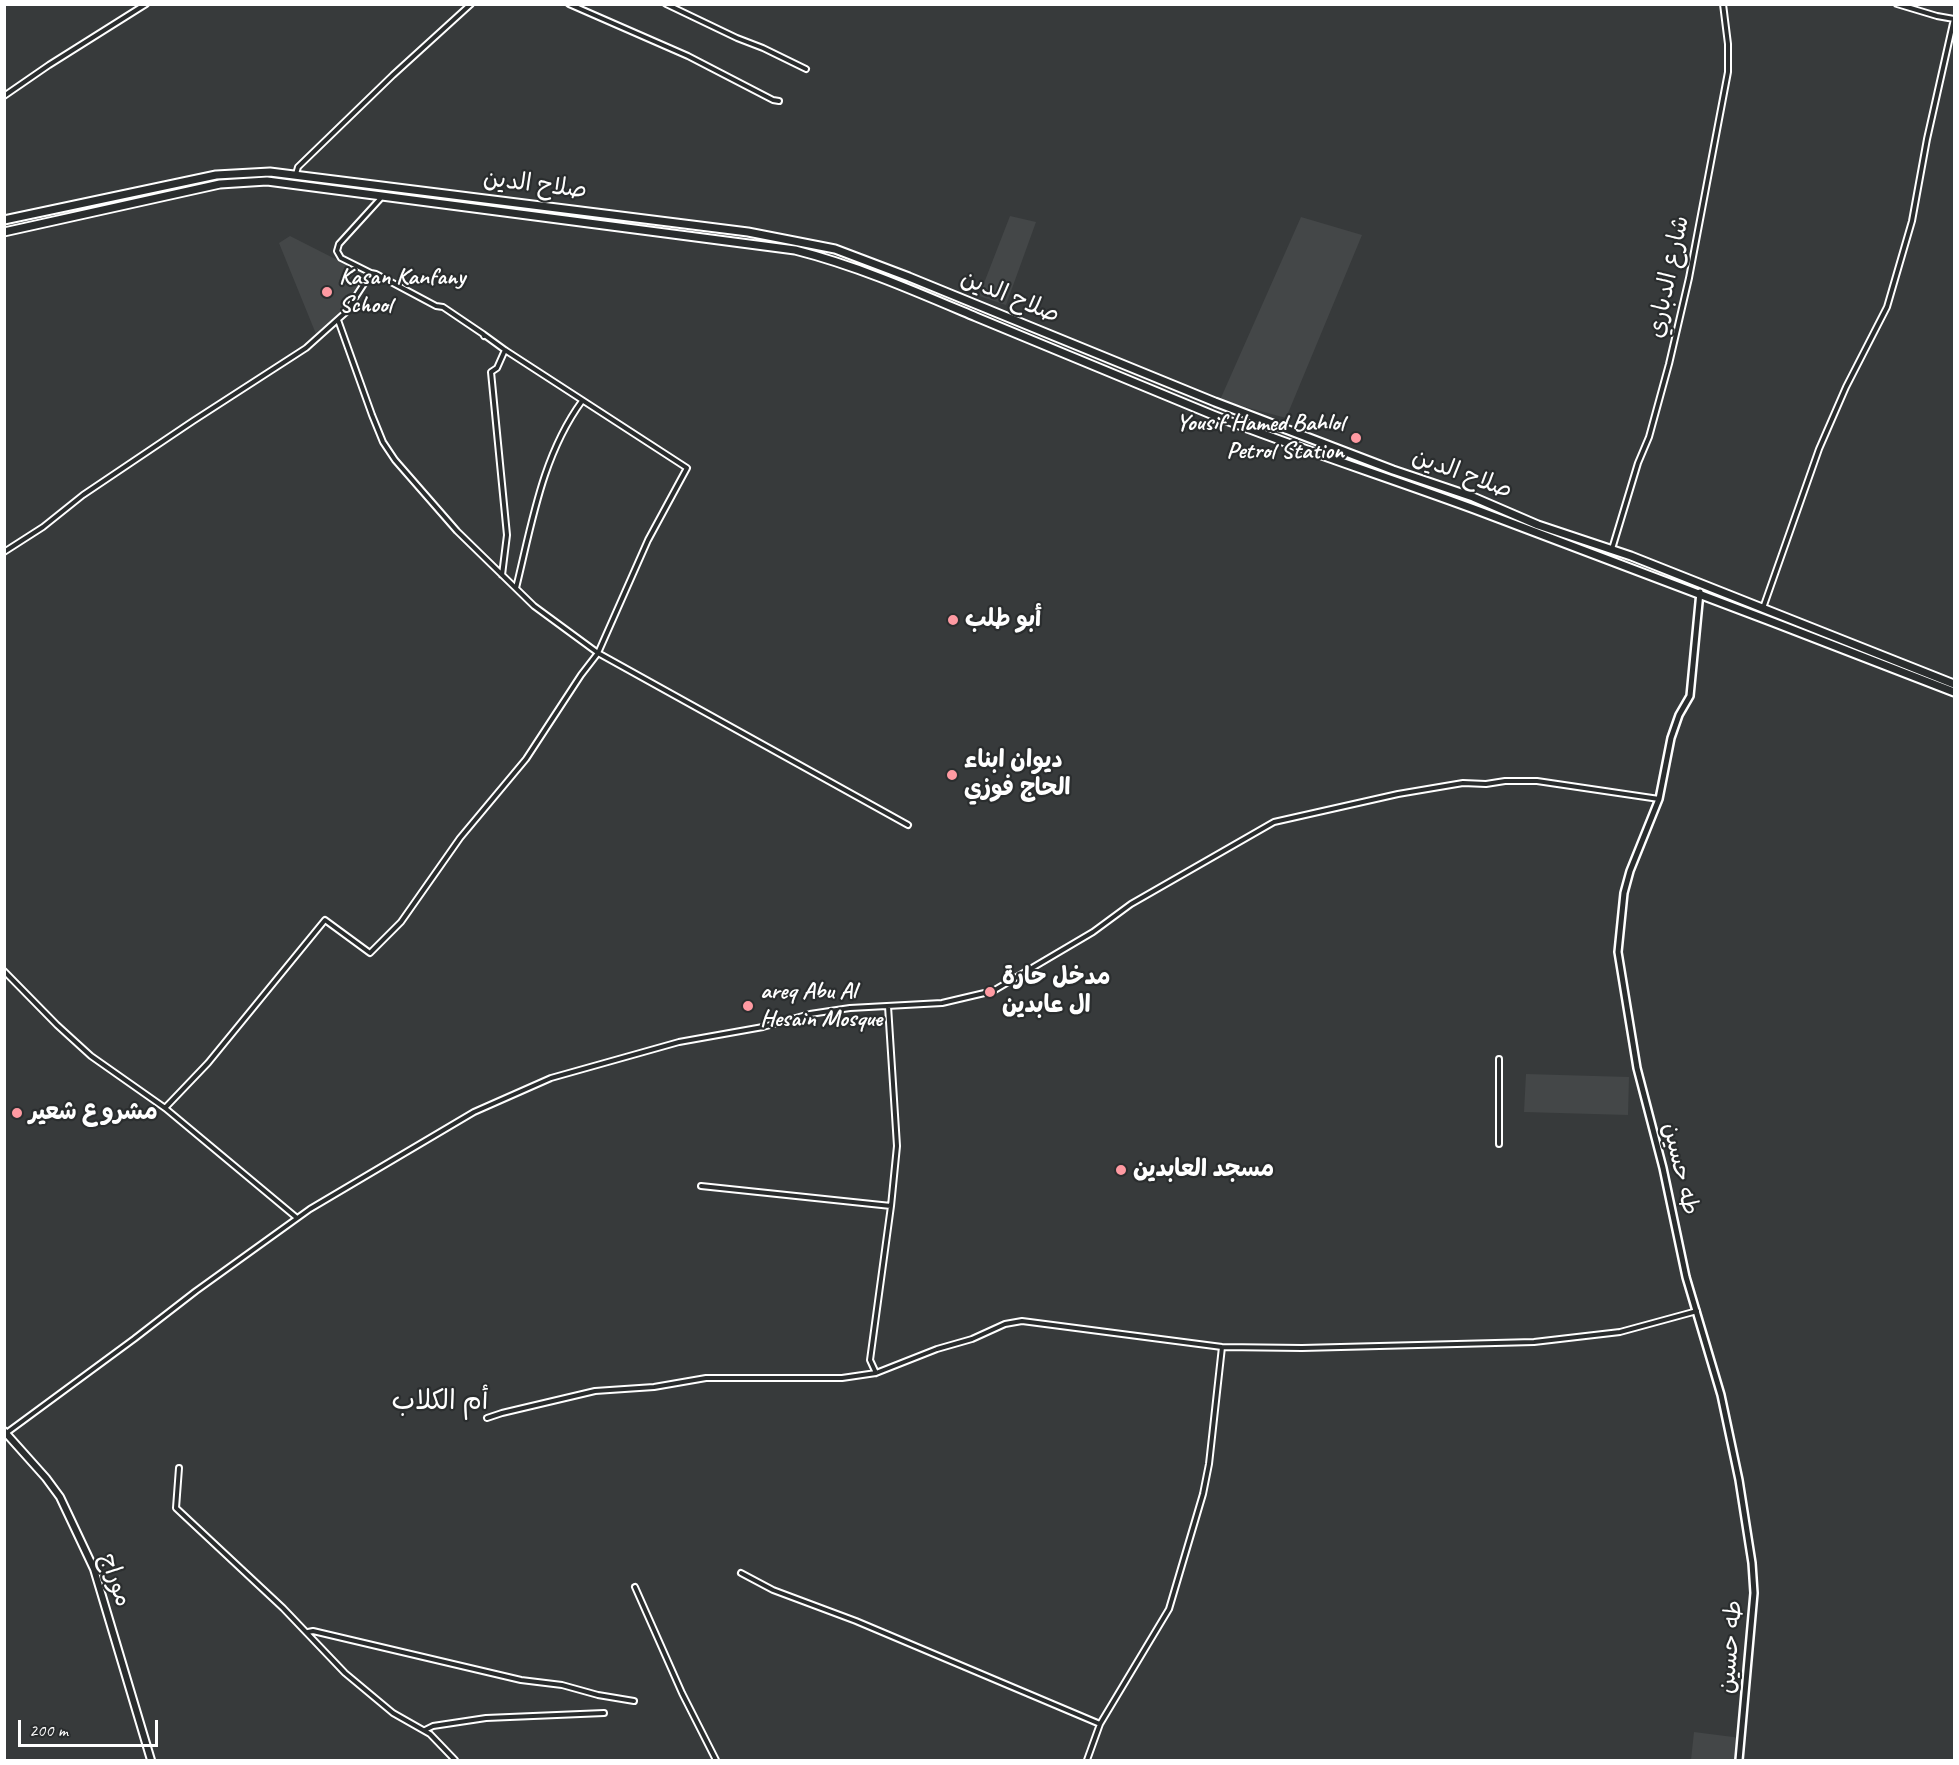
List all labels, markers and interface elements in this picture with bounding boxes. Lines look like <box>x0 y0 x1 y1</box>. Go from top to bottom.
street label: صلاح الدين <box>481 164 589 206</box>
street label: شارع الدباري <box>1642 213 1696 341</box>
place label: Kasan Kanfany School <box>339 264 465 320</box>
street label: صلاح الدين <box>956 264 1064 330</box>
marker: Kasan Kanfany School <box>320 285 334 299</box>
place label: Yousif Hamed Bahlol Petrol Station <box>1176 410 1344 466</box>
marker: Yousif Hamed Bahlol Petrol Station <box>1349 431 1363 445</box>
street label: صلاح الدين <box>1408 443 1516 505</box>
place label: أبو طلب <box>965 606 1041 634</box>
marker: أبو طلب <box>946 613 960 627</box>
place label: ديوان ابناء الحاج فوزي <box>964 747 1071 803</box>
marker: ديوان ابناء الحاج فوزي <box>945 768 959 782</box>
place label: مدخل حارة ال عابدين <box>1002 964 1110 1020</box>
place label: areq Abu Al Hesain Mosque <box>760 978 882 1034</box>
marker: مدخل حارة ال عابدين <box>983 985 997 999</box>
marker: areq Abu Al Hesain Mosque <box>741 999 755 1013</box>
place label: مشروع شعير <box>29 1099 158 1127</box>
marker: مشروع شعير <box>10 1106 24 1120</box>
street label: طه حسين <box>1655 1120 1705 1218</box>
place label: مسجد العابدين <box>1133 1156 1274 1184</box>
marker: مسجد العابدين <box>1114 1163 1128 1177</box>
district label: أم الكلاب <box>392 1386 488 1418</box>
street label: موراج <box>92 1549 138 1611</box>
street label: طه حسين <box>1713 1599 1749 1695</box>
scale bar <box>21 1708 160 1746</box>
text: 200 m <box>29 1719 68 1741</box>

